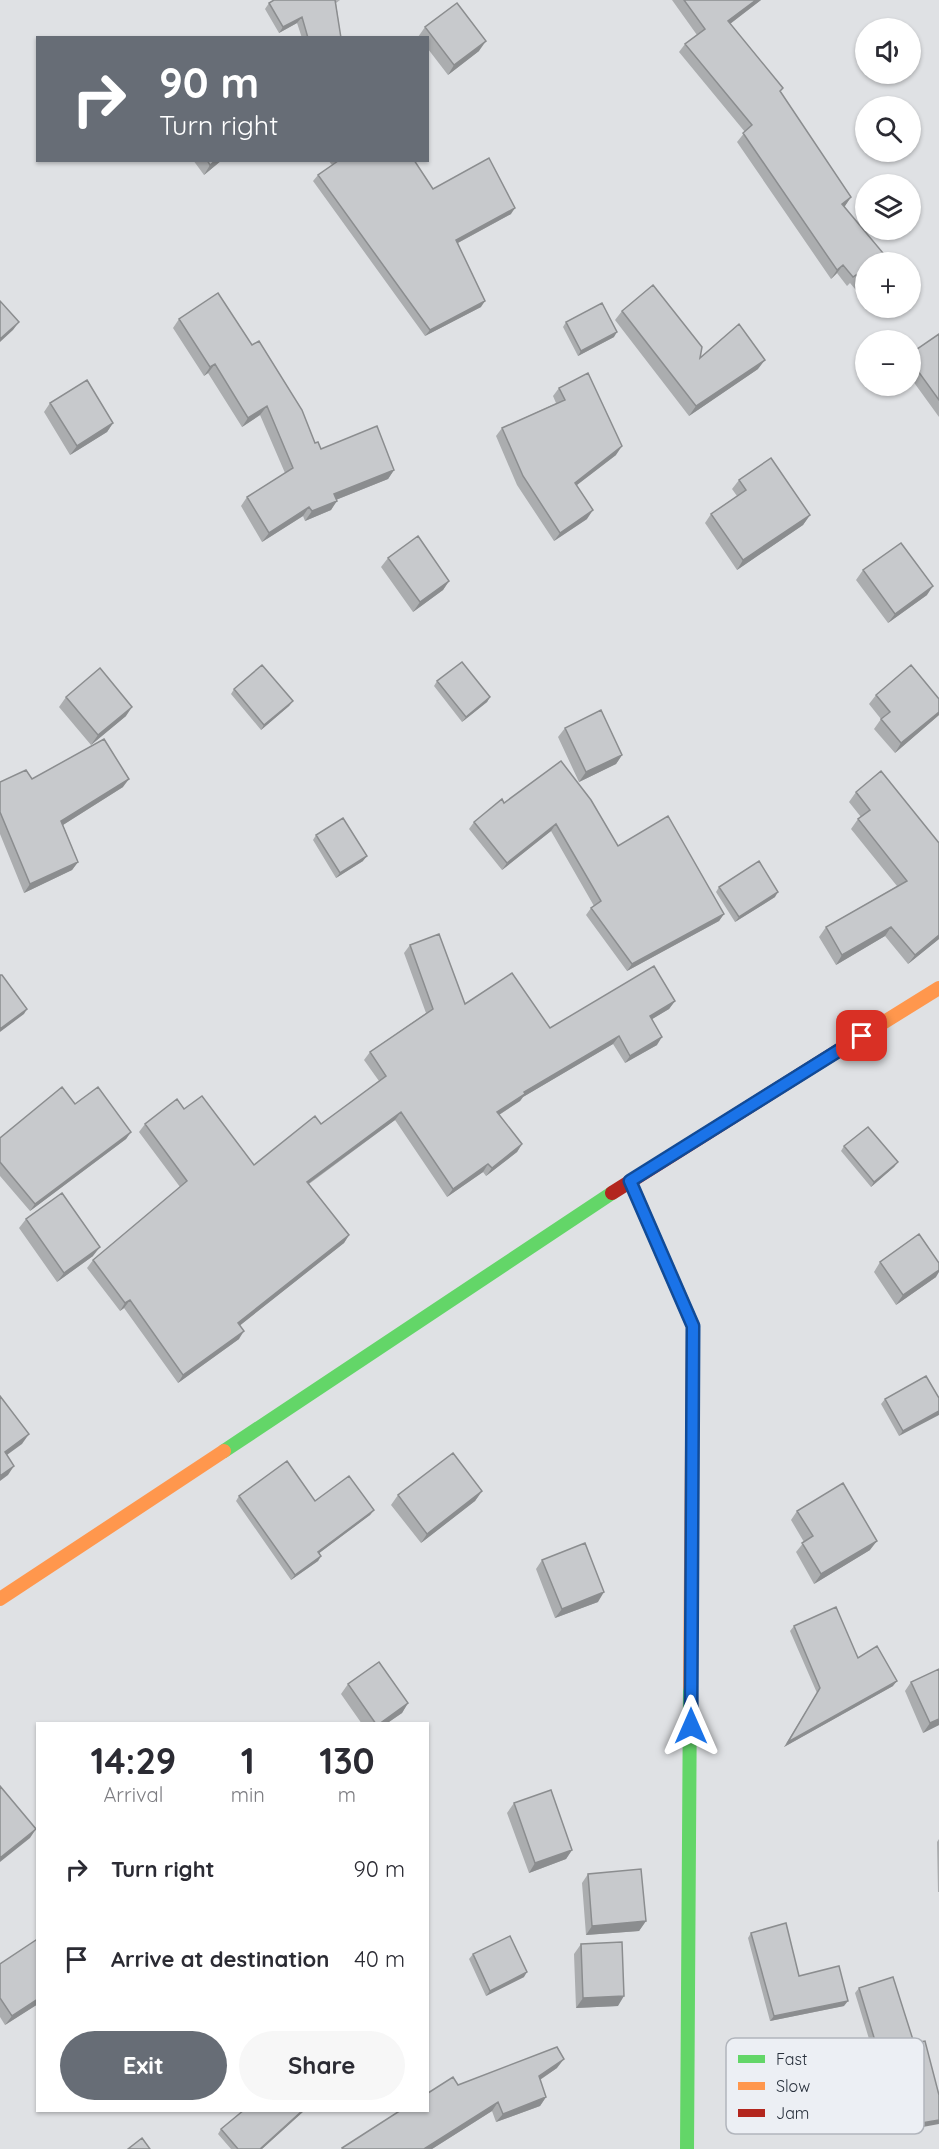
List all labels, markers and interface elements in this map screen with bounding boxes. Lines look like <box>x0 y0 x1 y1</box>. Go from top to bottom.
map controls <box>855 18 921 396</box>
button: sound <box>855 18 921 84</box>
text: 90 m <box>159 56 259 109</box>
icon: right <box>60 60 138 138</box>
button: search <box>855 96 921 162</box>
text: Turn right <box>159 108 278 142</box>
button: layers <box>855 174 921 240</box>
button: + <box>855 252 921 318</box>
button: − <box>855 330 921 396</box>
pin <box>836 1010 887 1061</box>
icon: arrive <box>845 1019 878 1052</box>
position arrow <box>659 1694 723 1758</box>
text: 14:29 <box>90 1738 176 1783</box>
text: 1 <box>241 1738 255 1783</box>
text: 130 <box>319 1738 375 1783</box>
text: Arrival <box>103 1782 163 1807</box>
text: min <box>231 1782 265 1807</box>
text: m <box>338 1782 356 1807</box>
icon: right <box>60 1853 93 1886</box>
text: Turn right <box>111 1855 215 1883</box>
text: 90 m <box>354 1855 405 1883</box>
icon: arrive <box>60 1943 93 1976</box>
text: Arrive at destination <box>111 1945 329 1973</box>
text: 40 m <box>354 1945 405 1973</box>
button: Exit <box>60 2031 227 2100</box>
button: Share <box>239 2031 405 2100</box>
legend <box>726 2038 924 2134</box>
text: Fast <box>776 2049 807 2069</box>
text: Slow <box>776 2076 810 2096</box>
text: Jam <box>776 2103 809 2123</box>

